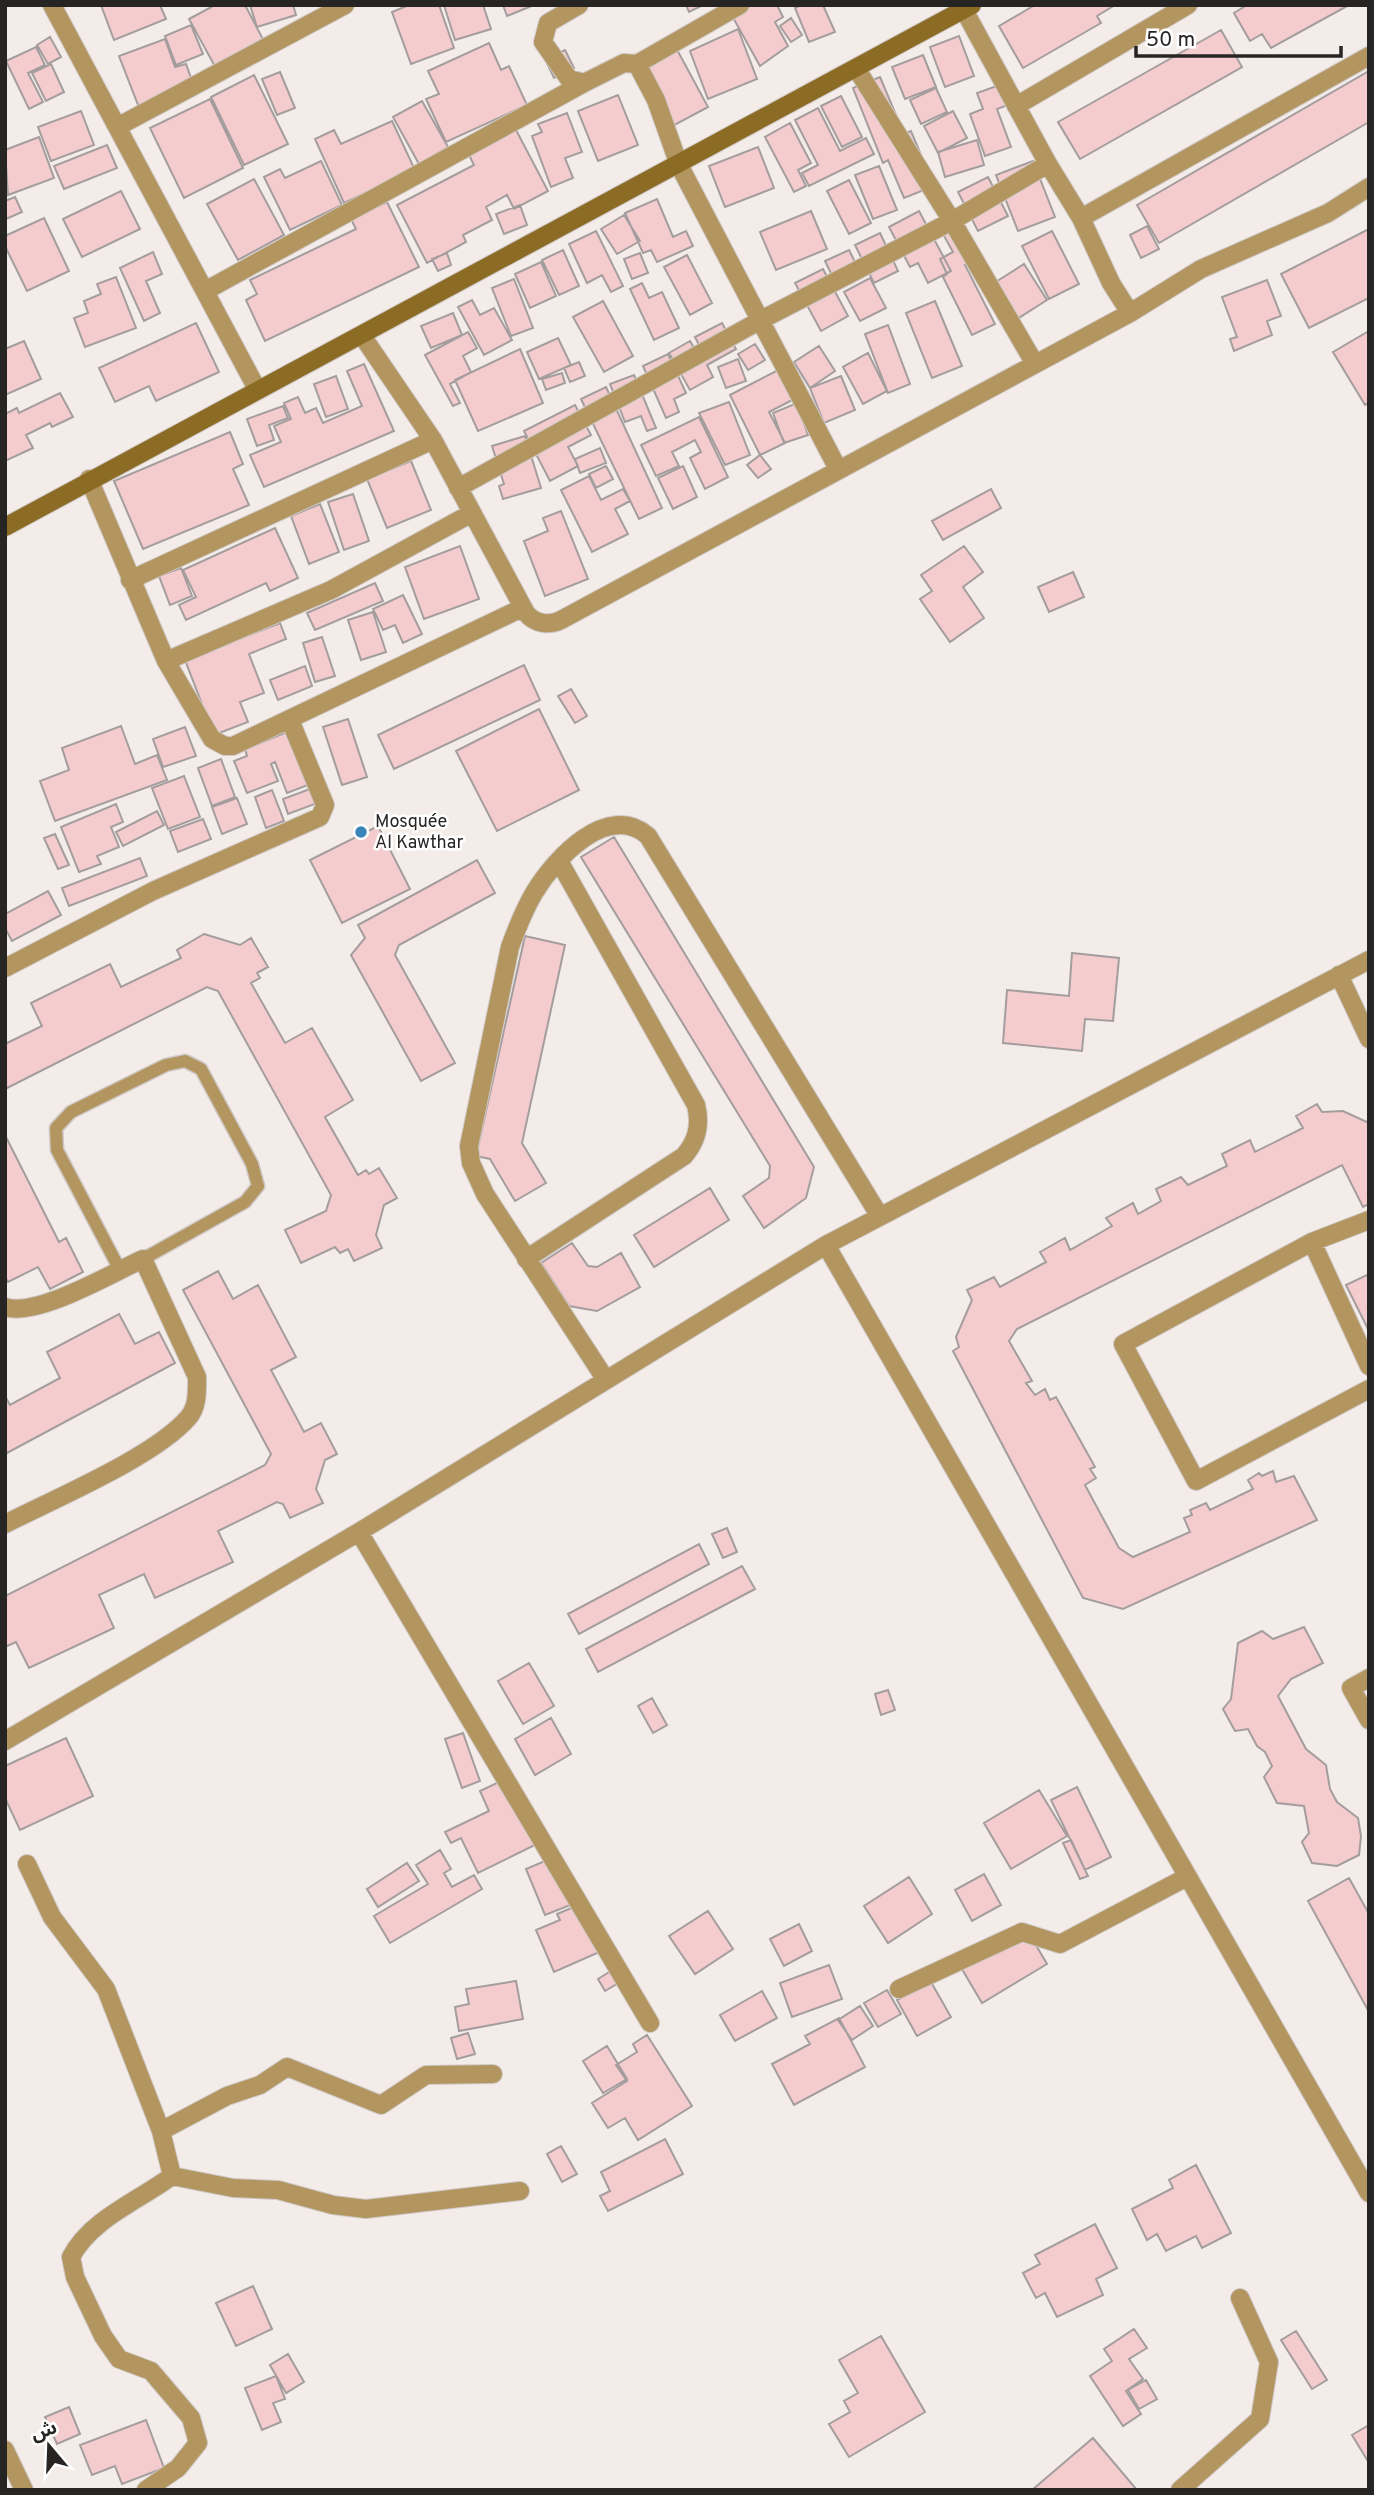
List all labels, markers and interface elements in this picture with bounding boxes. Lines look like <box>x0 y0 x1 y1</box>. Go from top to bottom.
scale bar <box>1136 14 1341 58</box>
text: 50 m <box>1146 27 1195 54</box>
place label: Mosquée Al Kawthar <box>375 811 464 855</box>
marker: Mosquée Al Kawthar <box>353 824 369 840</box>
north arrow <box>14 2411 84 2481</box>
text: ش <box>28 2416 60 2447</box>

